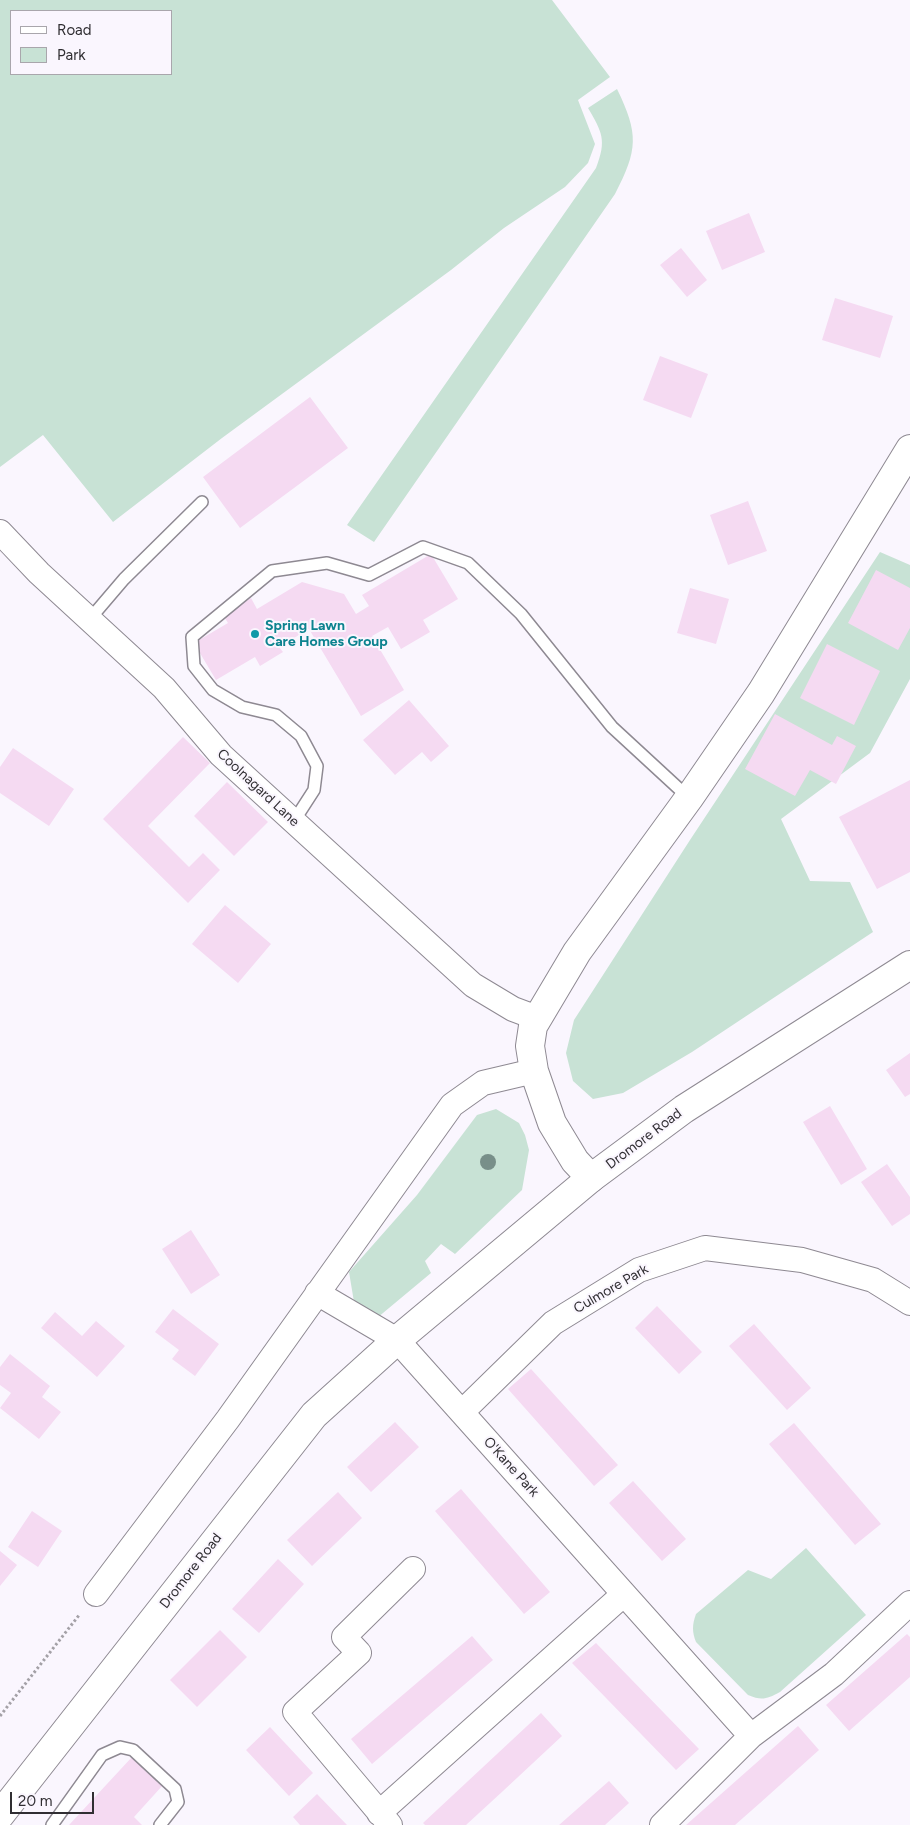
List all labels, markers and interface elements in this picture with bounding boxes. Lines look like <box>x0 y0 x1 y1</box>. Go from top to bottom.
legend <box>10 10 172 75</box>
text: Road <box>57 21 92 39</box>
text: Park <box>57 46 86 64</box>
place label: Spring Lawn Care Homes Group <box>265 618 388 650</box>
marker: Spring Lawn Care Homes Group <box>249 628 261 640</box>
street label: Coolnagard Lane <box>214 746 302 830</box>
street label: Dromore Road <box>603 1105 685 1173</box>
street label: Culmore Park <box>571 1261 651 1317</box>
street label: O'Kane Park <box>480 1434 542 1500</box>
street label: Dromore Road <box>156 1530 226 1612</box>
scale bar <box>12 1782 96 1814</box>
text: 20 m <box>18 1792 52 1810</box>

